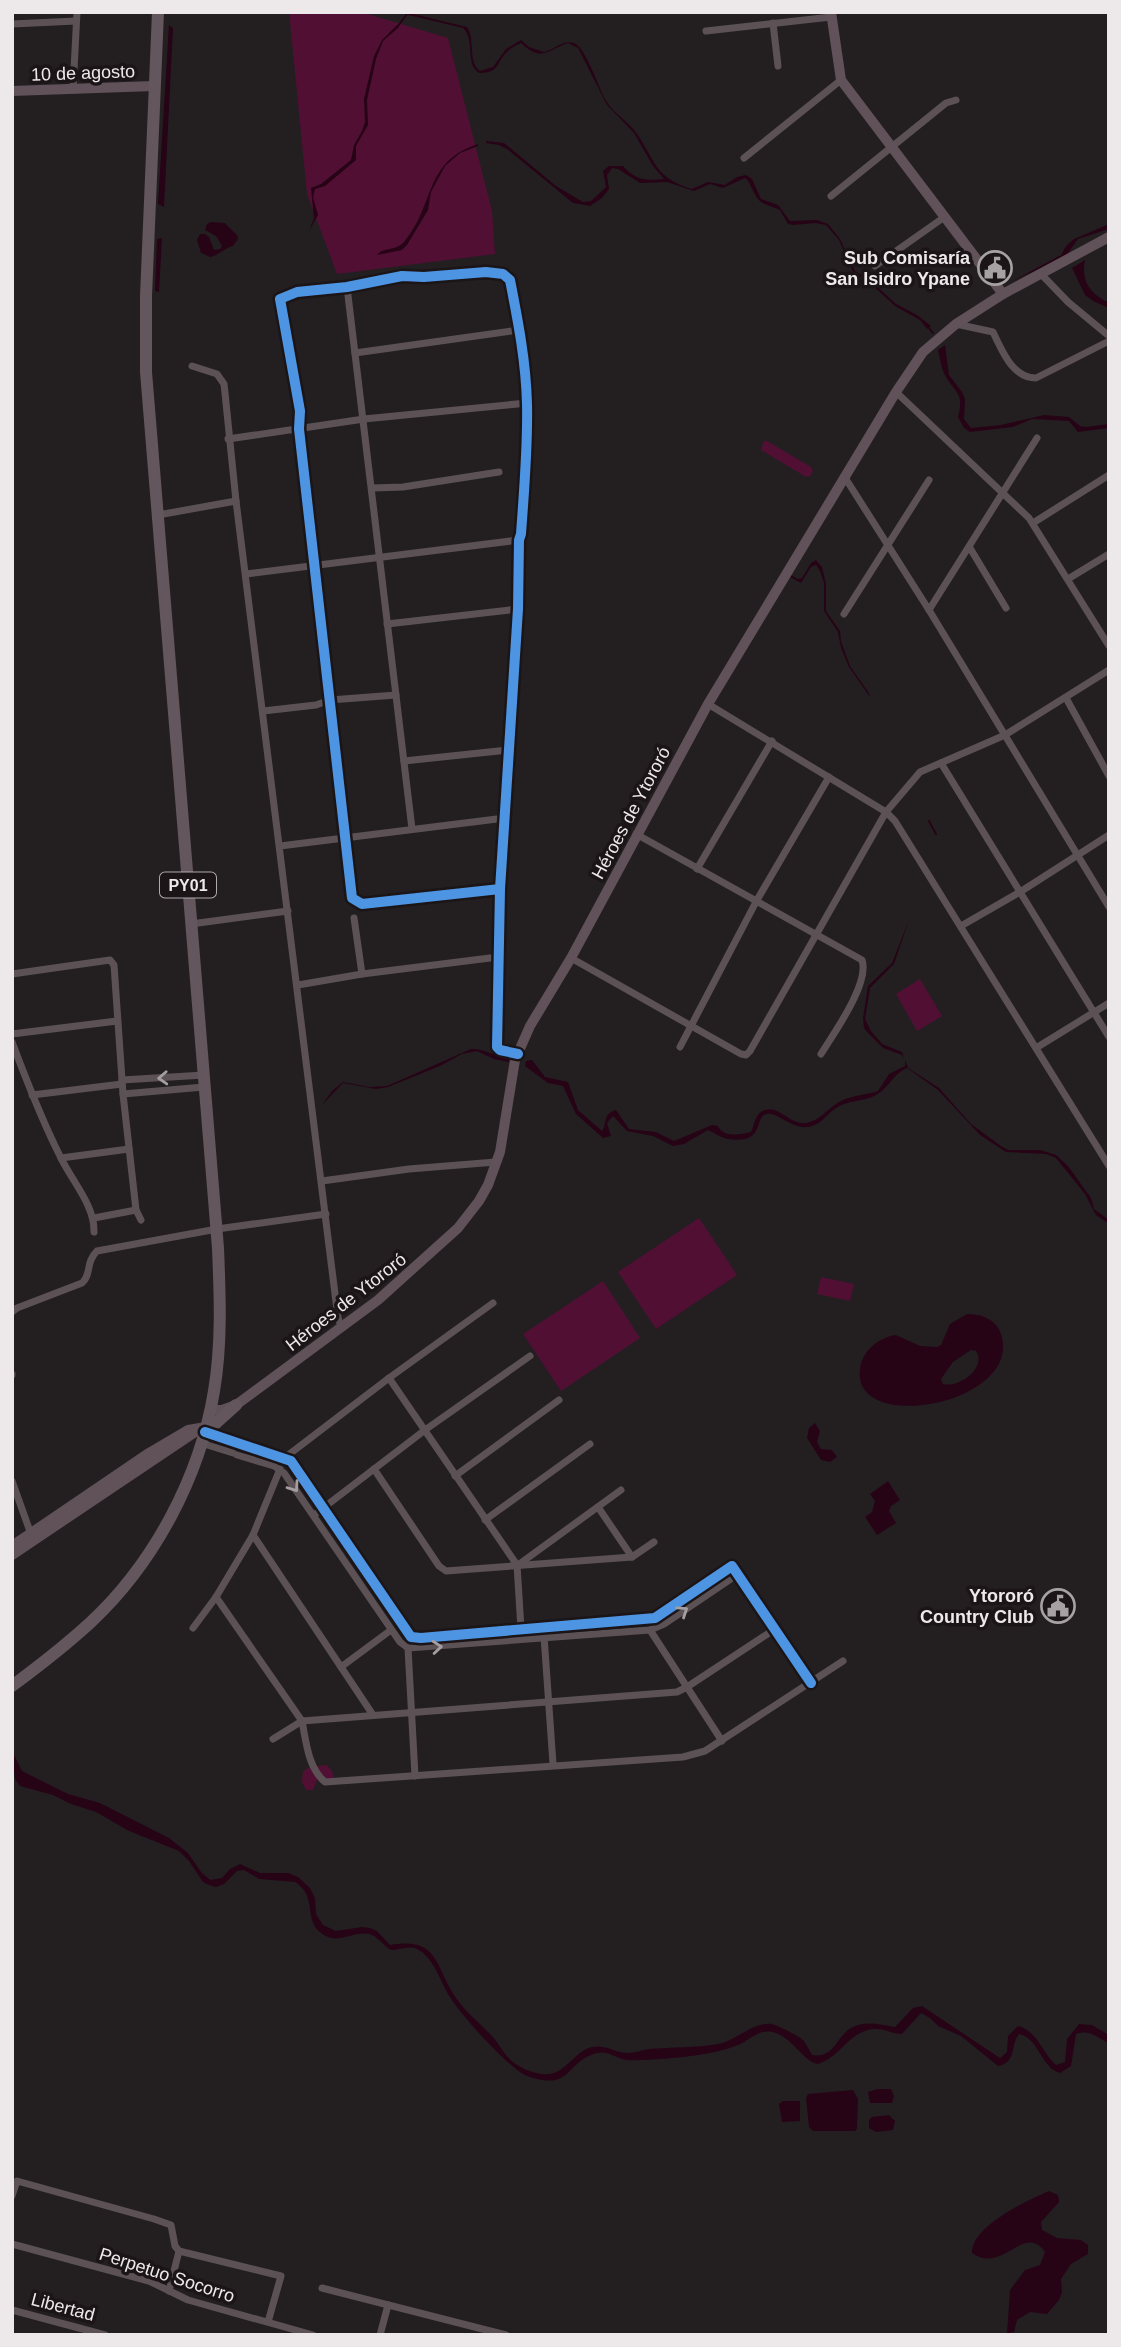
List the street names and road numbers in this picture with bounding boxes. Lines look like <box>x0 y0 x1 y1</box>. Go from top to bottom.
street label: 10 de agosto <box>31 61 135 85</box>
street label: Héroes de Ytororó <box>588 744 674 882</box>
road number: PY01 <box>160 872 216 898</box>
street label: Héroes de Ytororó <box>282 1249 410 1355</box>
street label: Perpetuo Socorro <box>97 2244 237 2306</box>
street label: Libertad <box>29 2289 97 2325</box>

